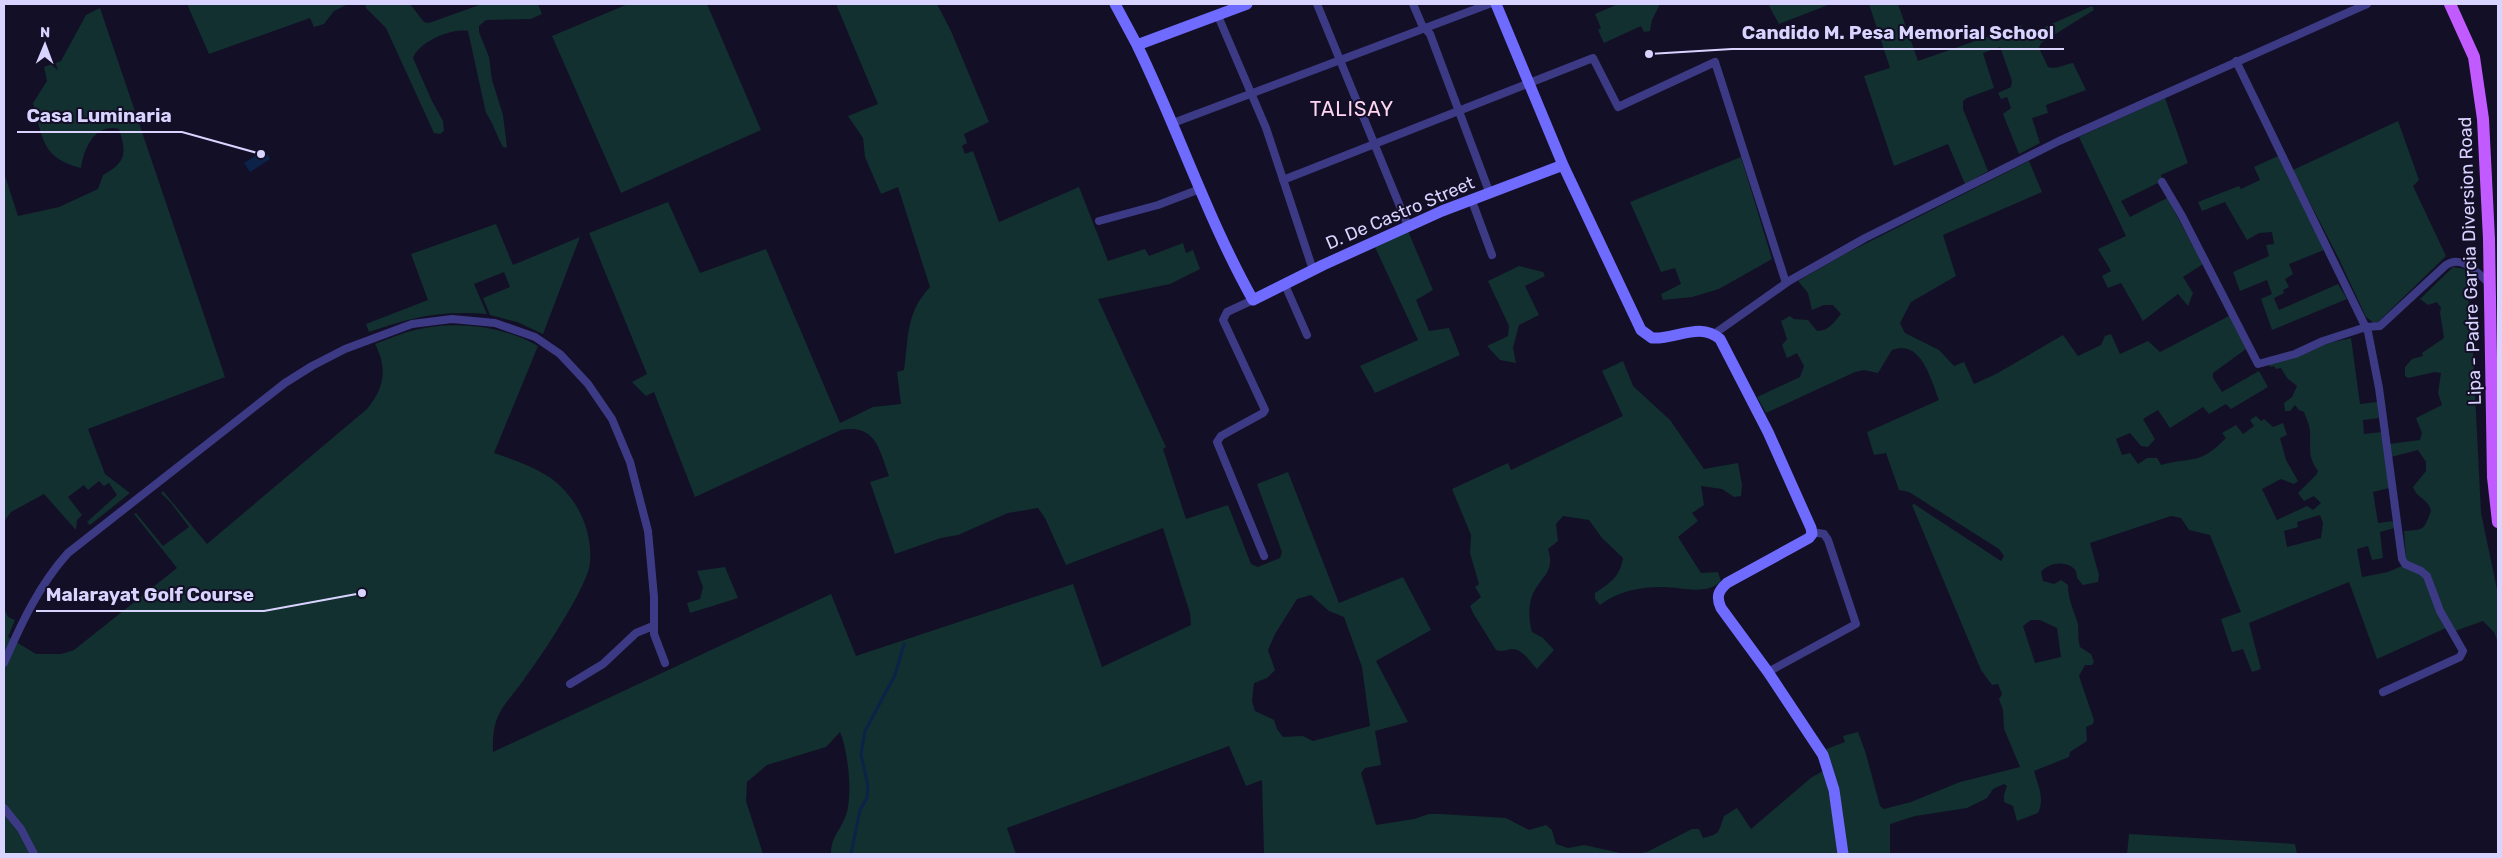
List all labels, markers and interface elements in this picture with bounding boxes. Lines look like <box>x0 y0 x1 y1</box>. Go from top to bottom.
callout: Candido M. Pesa Memorial School <box>1732 15 2064 49</box>
north arrow <box>20 20 70 70</box>
text: Candido M. Pesa Memorial School <box>1742 21 2054 44</box>
text: N <box>40 24 50 41</box>
district label: TALISAY <box>1310 97 1394 121</box>
callout: Casa Luminaria <box>17 98 182 132</box>
text: Casa Luminaria <box>26 104 172 127</box>
street label: Lipa - Padre Garcia Diversion Road <box>2454 116 2486 406</box>
street label: D. De Castro Street <box>1322 172 1478 254</box>
callout: Malarayat Golf Course <box>36 577 264 611</box>
text: Malarayat Golf Course <box>46 583 254 606</box>

